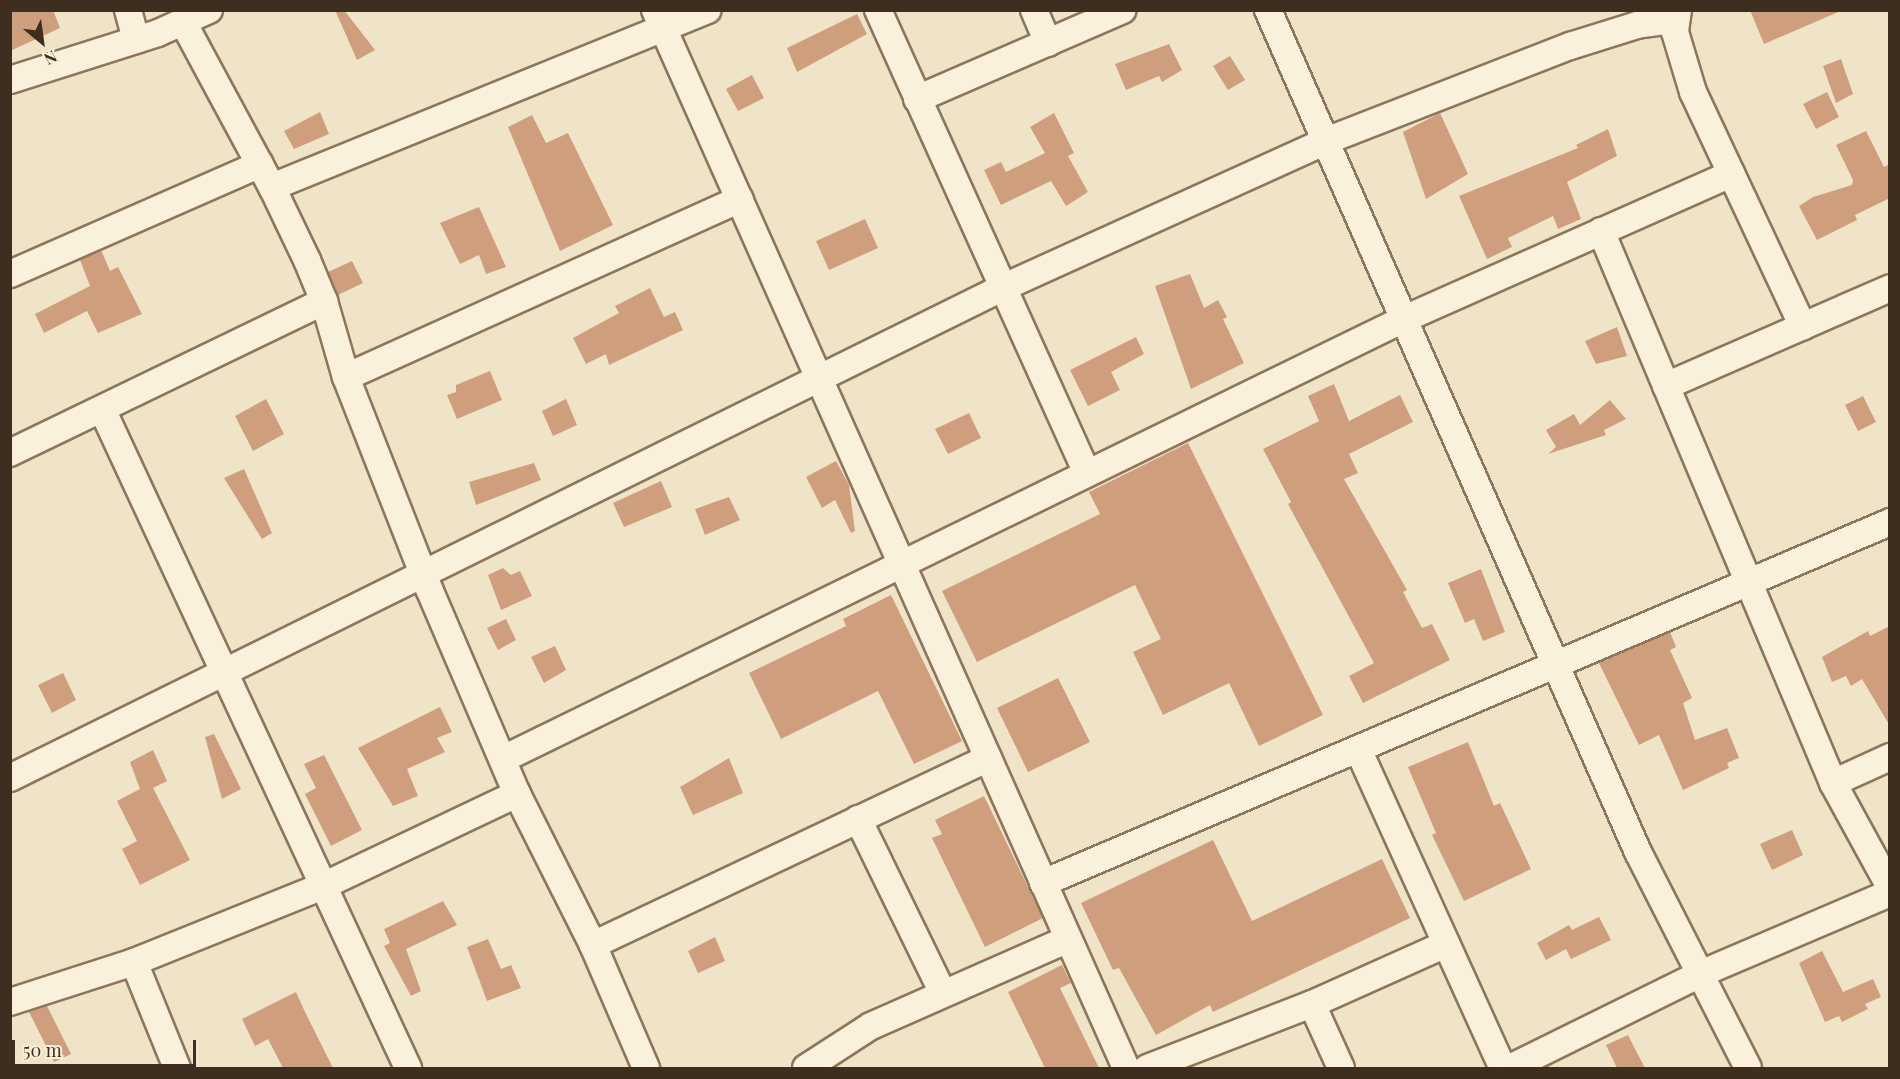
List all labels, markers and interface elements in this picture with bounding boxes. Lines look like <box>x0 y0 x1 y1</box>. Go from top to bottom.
north arrow <box>12 12 72 72</box>
text: N <box>41 46 61 70</box>
scale bar <box>15 1028 200 1066</box>
text: 50 m <box>23 1038 62 1062</box>

